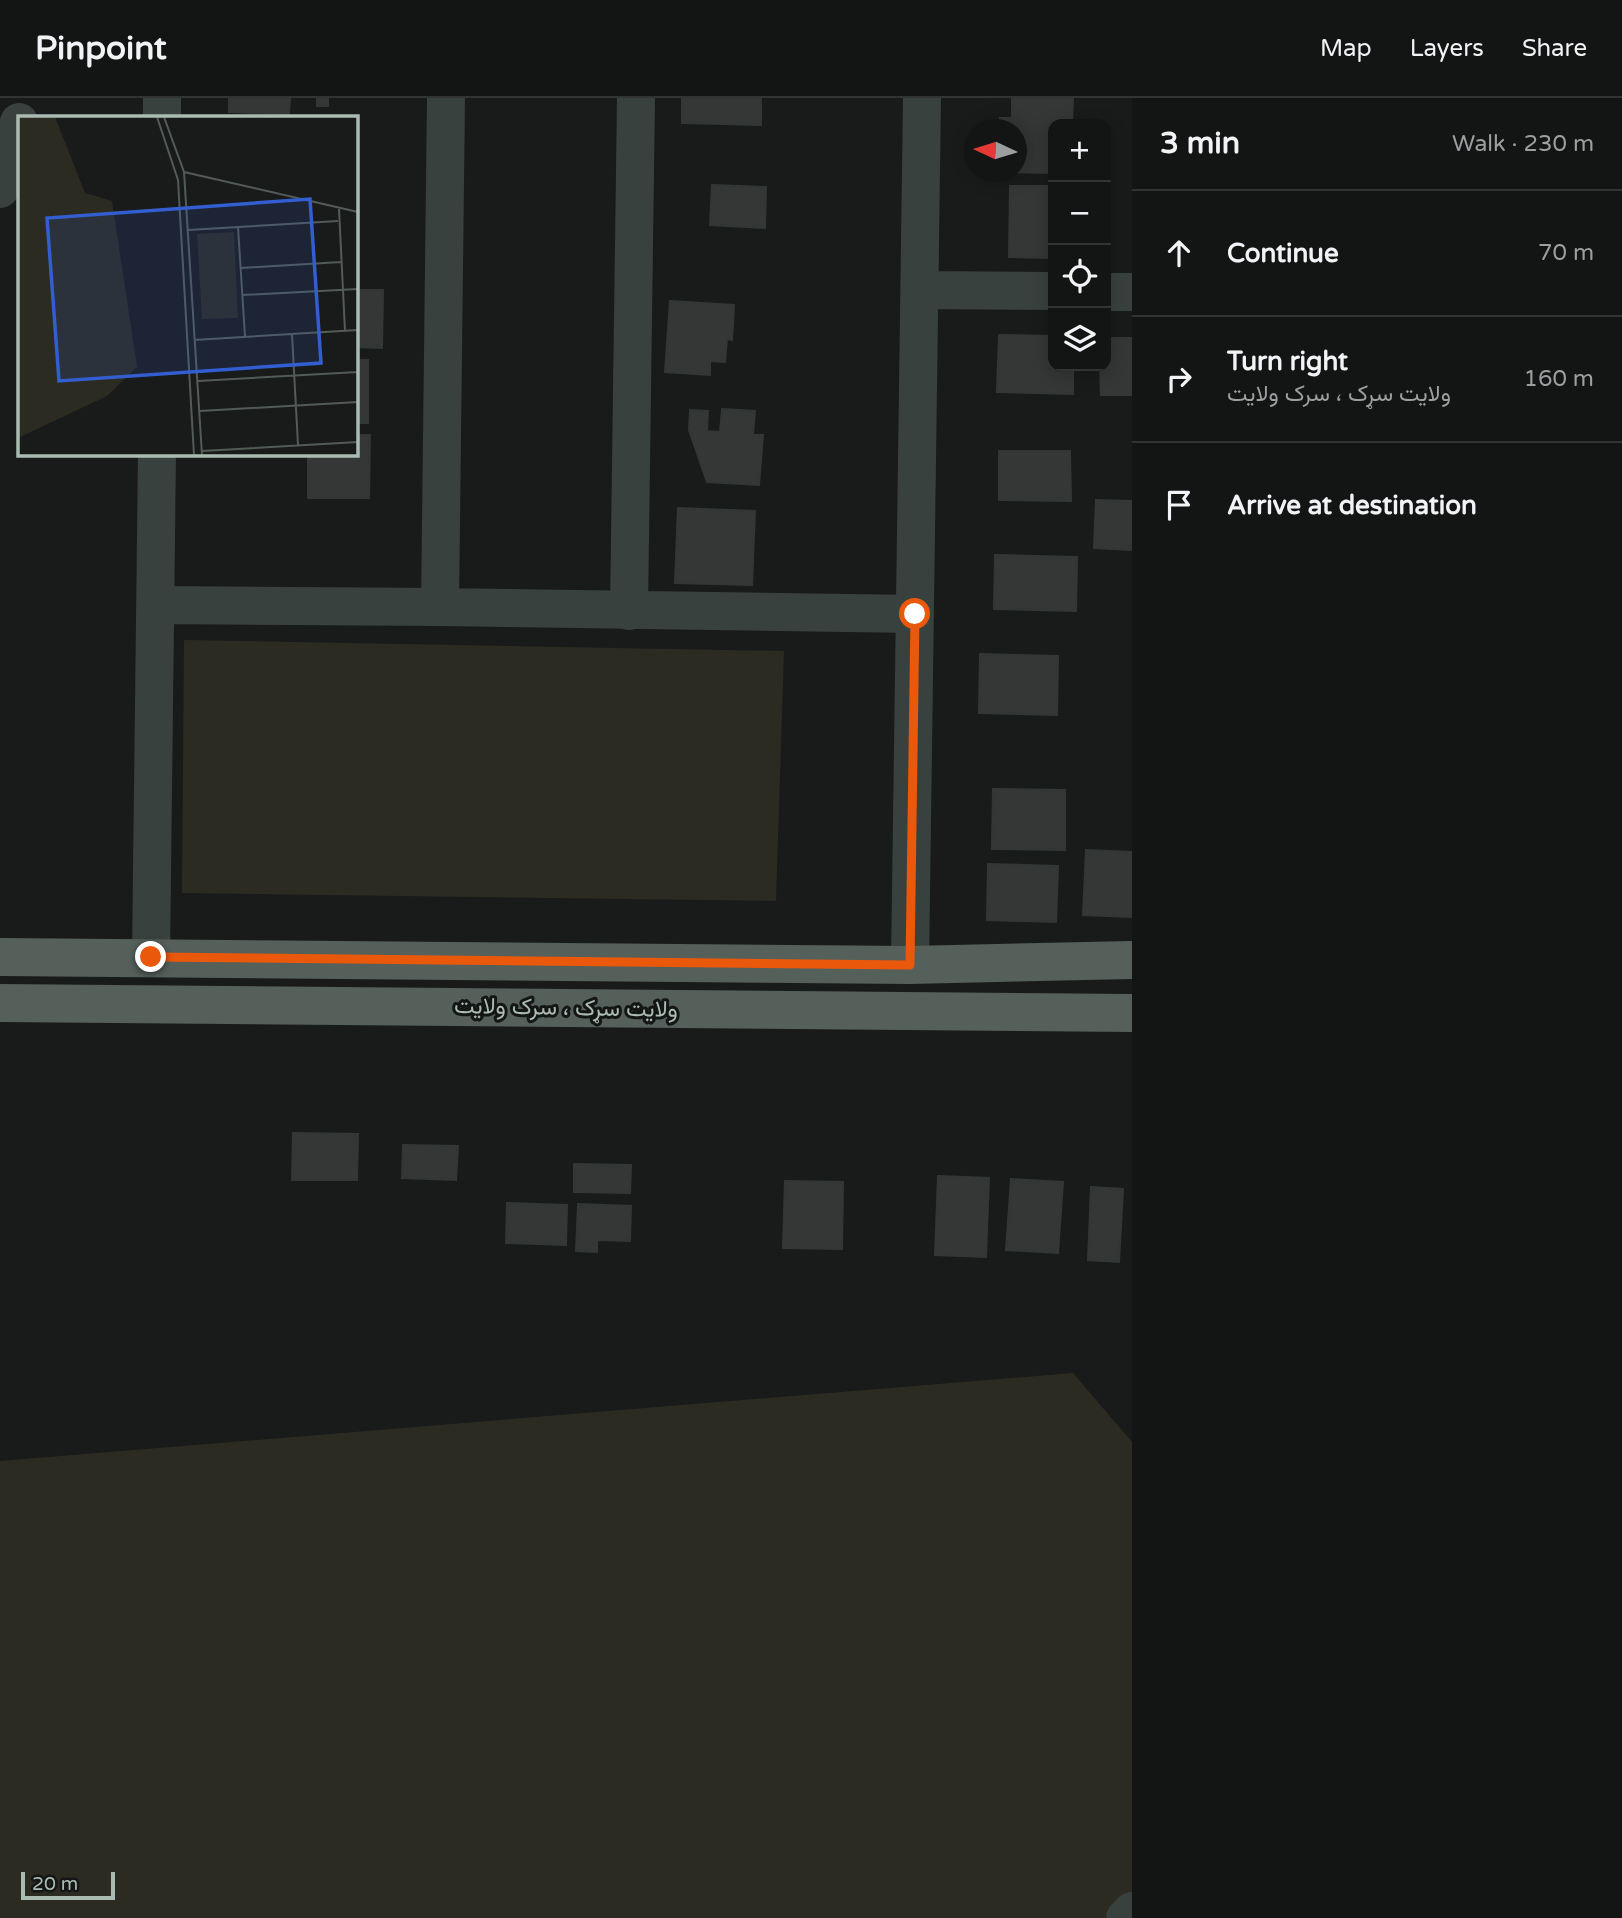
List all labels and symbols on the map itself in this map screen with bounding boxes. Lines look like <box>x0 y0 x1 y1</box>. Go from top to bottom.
inset map <box>18 116 357 455</box>
north arrow <box>964 119 1027 182</box>
route start <box>899 598 930 629</box>
route end <box>135 941 166 972</box>
street label: ولایت سړک ، سرک ولایت <box>454 992 678 1026</box>
scale bar <box>21 1869 116 1901</box>

